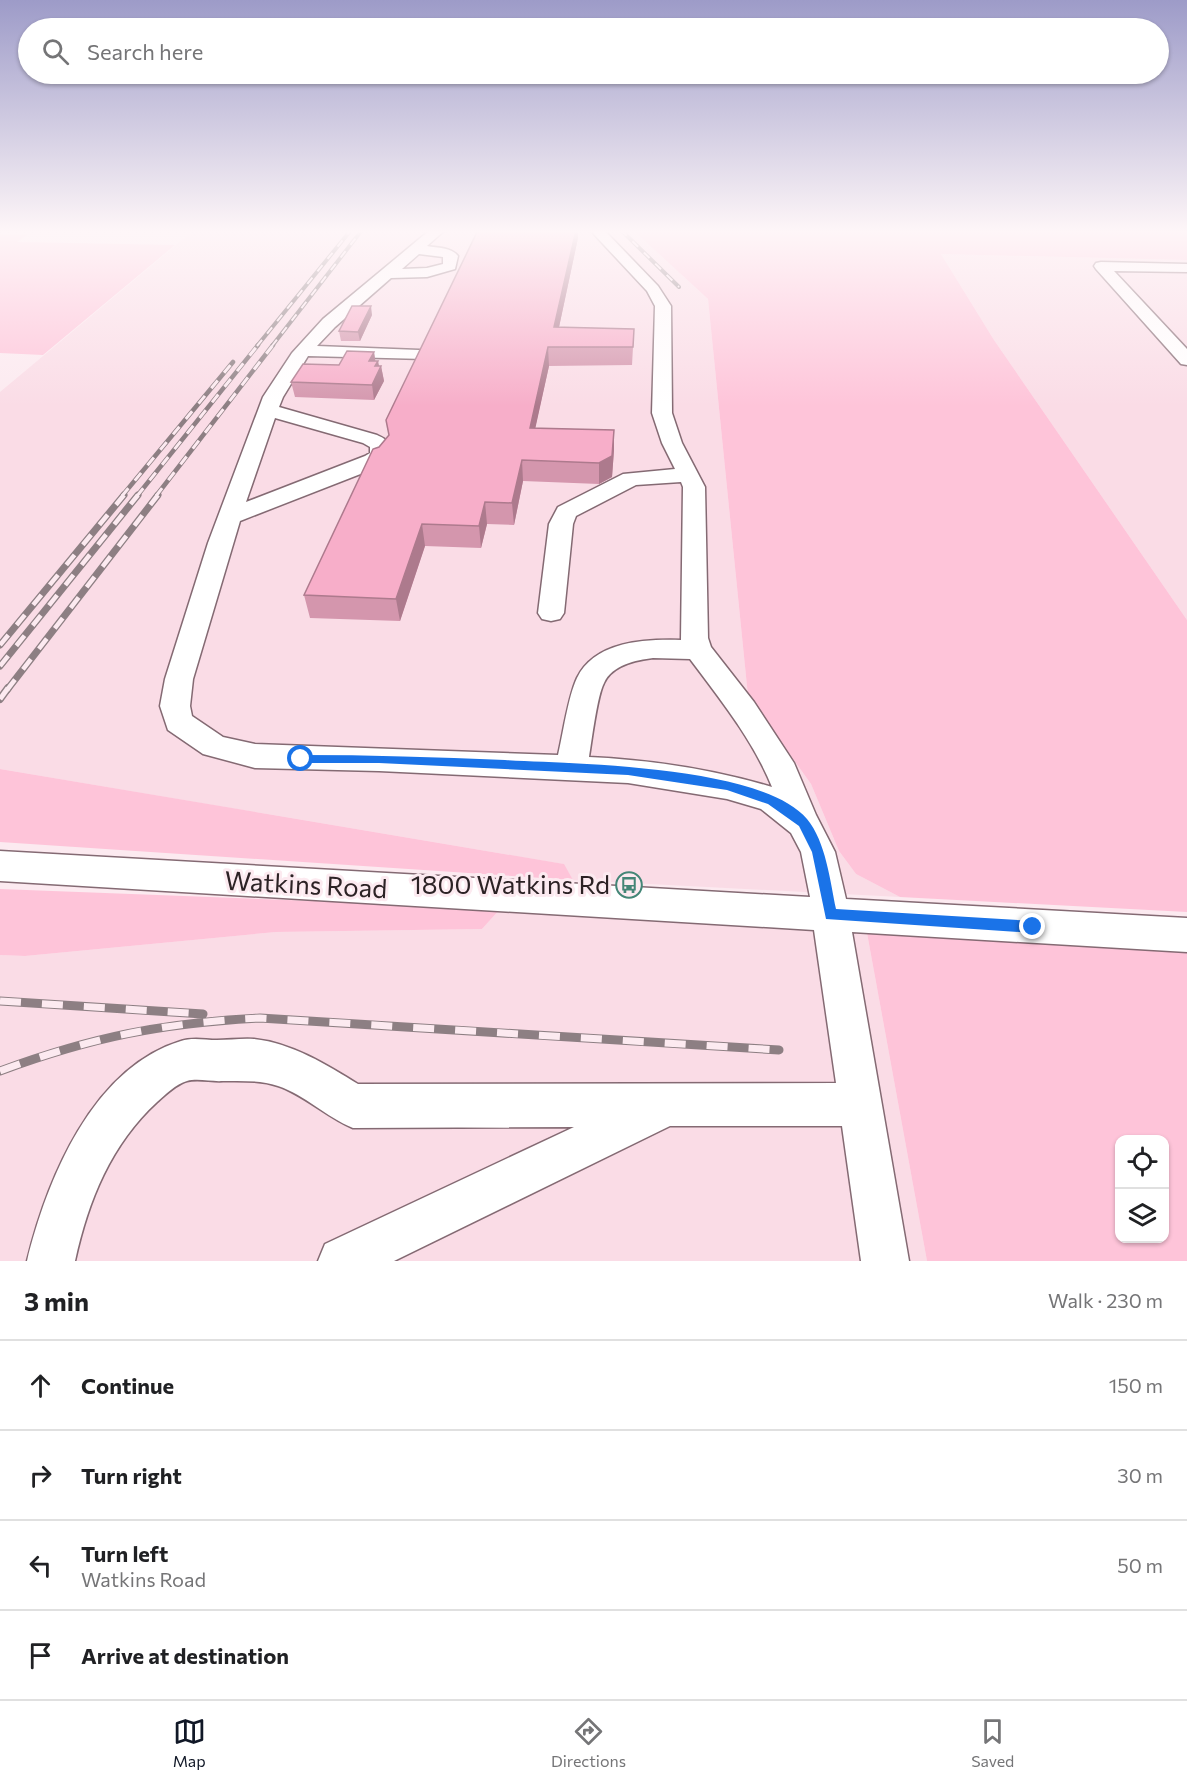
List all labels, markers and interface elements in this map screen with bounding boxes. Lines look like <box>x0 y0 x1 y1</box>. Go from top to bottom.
search box <box>18 18 1169 84</box>
icon: search <box>39 35 72 68</box>
text: Search here <box>87 38 203 65</box>
route start <box>287 745 313 771</box>
street label: Watkins Road <box>224 864 388 903</box>
place label: 1800 Watkins Rd <box>411 868 610 899</box>
bus stop icon: 1800 Watkins Rd <box>614 870 644 900</box>
route end <box>1019 913 1045 939</box>
map controls <box>1115 1135 1169 1243</box>
button: locate <box>1115 1135 1169 1189</box>
button: layers <box>1115 1189 1169 1243</box>
text: 3 min <box>24 1285 89 1316</box>
text: Walk · 230 m <box>1048 1288 1163 1312</box>
icon: ahead <box>24 1369 57 1402</box>
text: Continue <box>81 1372 174 1399</box>
text: 150 m <box>1109 1373 1163 1397</box>
icon: right <box>24 1459 57 1492</box>
text: Turn right <box>81 1462 182 1489</box>
text: 30 m <box>1117 1463 1163 1487</box>
text: Turn left <box>81 1540 168 1567</box>
icon: left <box>24 1549 57 1582</box>
text: 50 m <box>1117 1553 1163 1577</box>
text: Watkins Road <box>81 1567 206 1591</box>
icon: arrive <box>24 1639 57 1672</box>
text: Arrive at destination <box>81 1642 289 1669</box>
tab: Map <box>173 1715 206 1770</box>
tab: Directions <box>551 1715 626 1770</box>
tab: Saved <box>971 1715 1014 1770</box>

